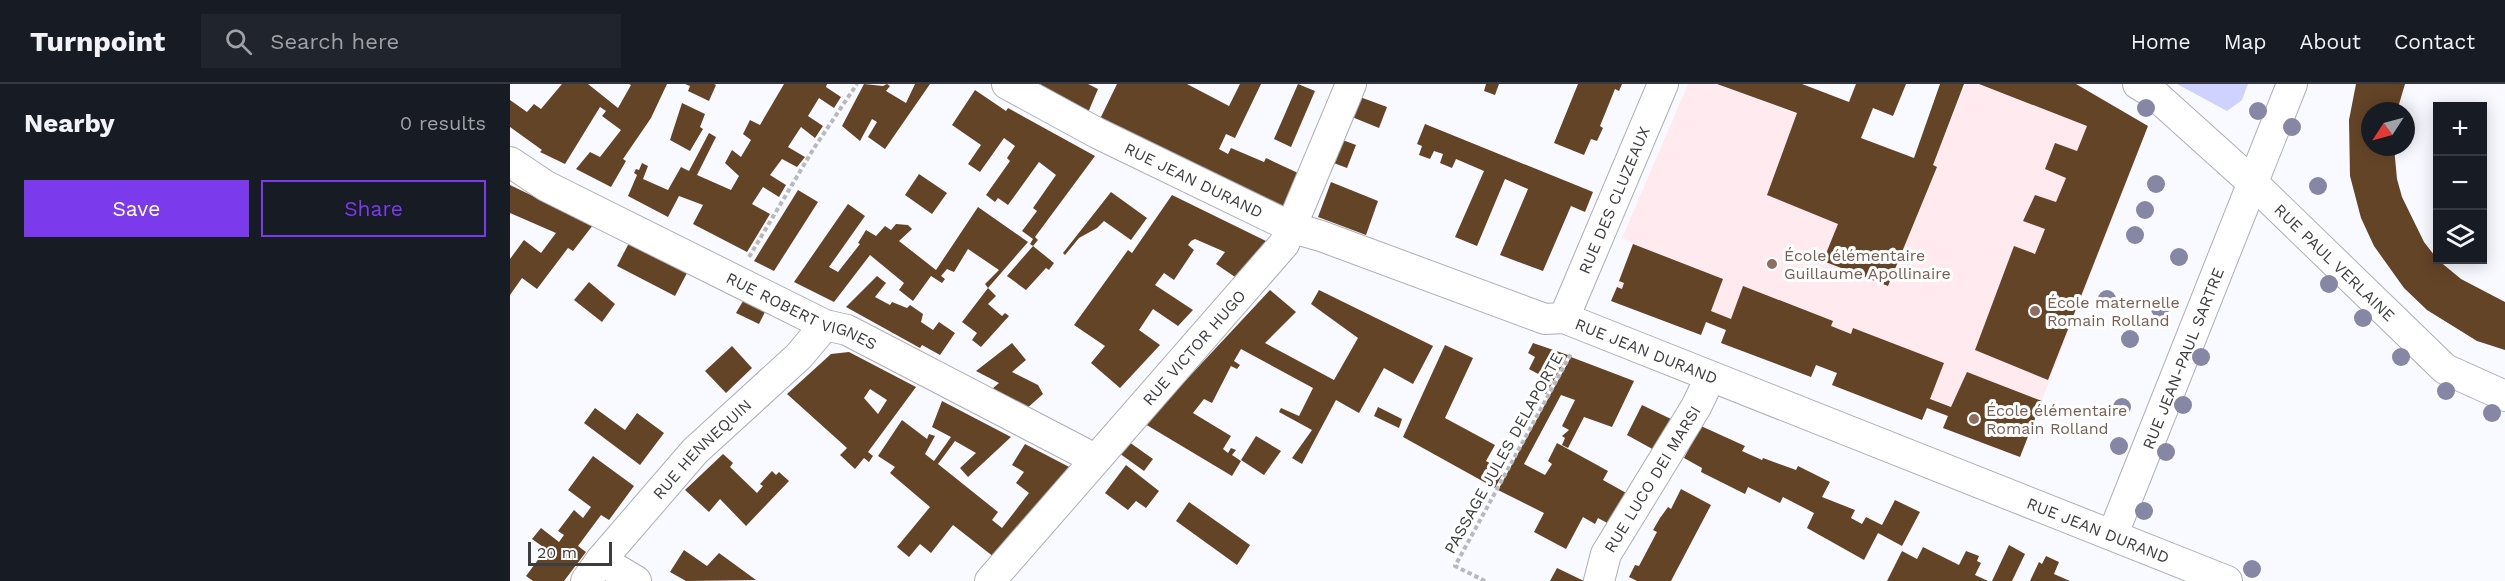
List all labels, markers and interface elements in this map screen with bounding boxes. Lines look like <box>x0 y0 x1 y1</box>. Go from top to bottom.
search box <box>201 14 621 68</box>
text: Turnpoint <box>30 25 165 58</box>
icon: search <box>222 25 255 58</box>
text: Search here <box>270 29 399 54</box>
text: Home <box>2131 29 2191 54</box>
text: Map <box>2224 29 2267 54</box>
text: About <box>2300 29 2361 54</box>
text: Contact <box>2394 29 2475 54</box>
north arrow <box>2361 102 2415 156</box>
map controls <box>2433 102 2487 264</box>
button: + <box>2433 102 2487 156</box>
text: Nearby <box>24 108 115 138</box>
text: 0 results <box>400 111 486 135</box>
street label: RUE DES CLUZEAUX <box>1575 123 1654 277</box>
street label: RUE JEAN DURAND <box>1121 139 1266 222</box>
button: − <box>2433 156 2487 210</box>
button: Save <box>24 180 249 237</box>
button: Share <box>261 180 486 237</box>
street label: RUE PAUL VERLAINE <box>2270 200 2399 325</box>
button: layers <box>2433 210 2487 264</box>
place label: École élémentaire Guillaume Apollinaire <box>1784 246 1951 283</box>
marker: École élémentaire Guillaume Apollinaire <box>1765 257 1779 271</box>
street label: RUE JEAN-PAUL SARTRE <box>2139 265 2228 452</box>
street label: RUE ROBERT VIGNES <box>723 268 880 354</box>
street label: RUE VICTOR HUGO <box>1139 286 1250 409</box>
place label: École maternelle Romain Rolland <box>2047 293 2180 330</box>
marker: École maternelle Romain Rolland <box>2028 304 2042 318</box>
street label: RUE JEAN DURAND <box>1572 314 1720 388</box>
street label: PASSAGE JULES DELAPORTE <box>1440 350 1567 557</box>
street label: RUE HENNEQUIN <box>649 395 755 503</box>
place label: École élémentaire Romain Rolland <box>1986 401 2127 438</box>
street label: RUE LUCO DEI MARSI <box>1600 402 1705 556</box>
marker: École élémentaire Romain Rolland <box>1967 412 1981 426</box>
street label: RUE JEAN DURAND <box>2024 494 2172 567</box>
scale bar <box>528 539 612 566</box>
text: 20 m <box>537 543 577 562</box>

